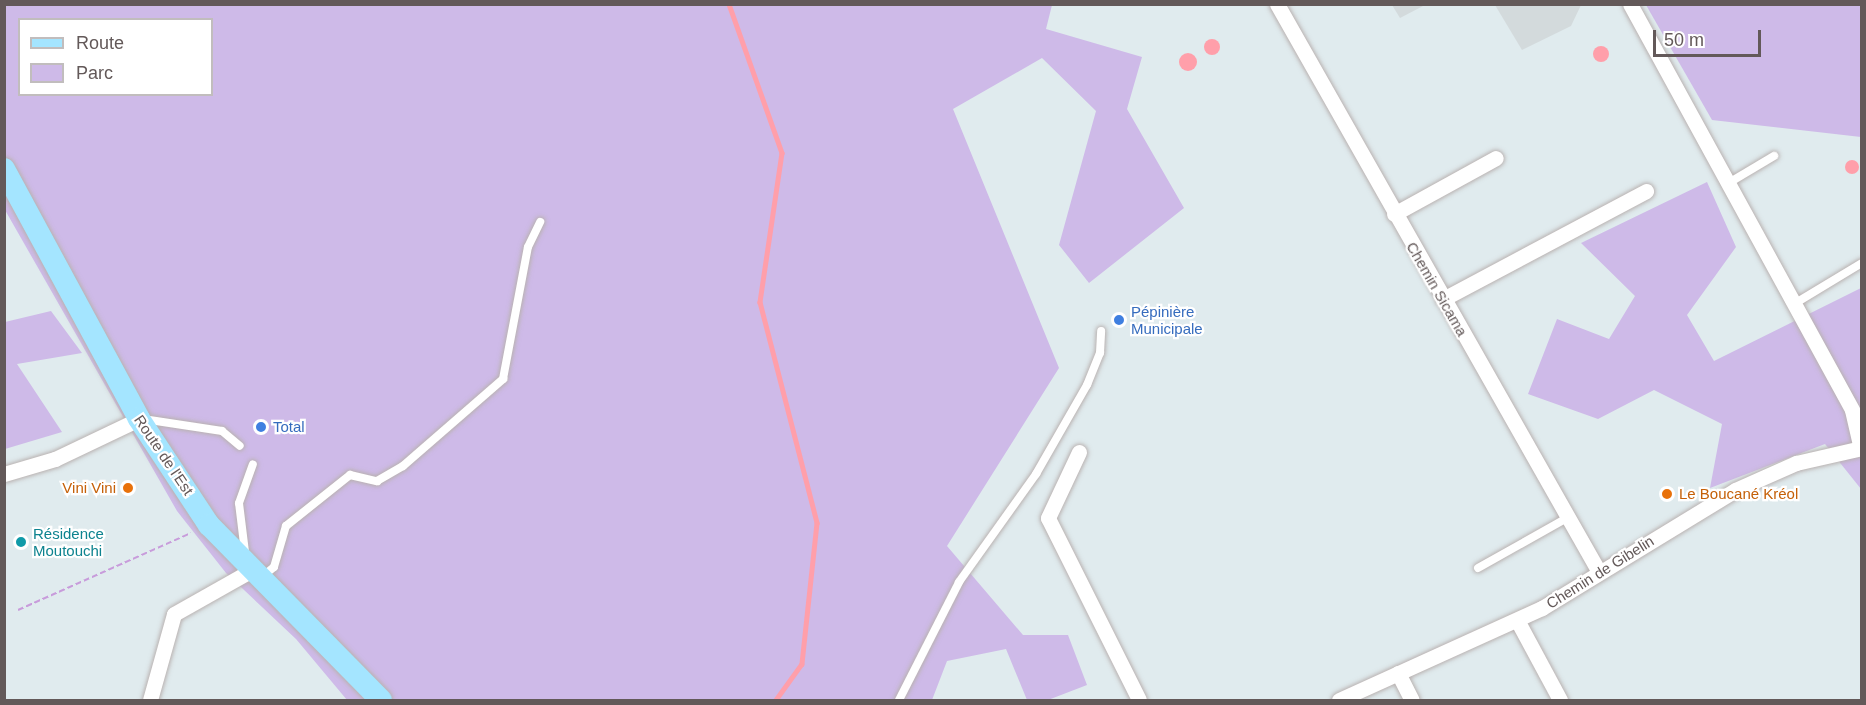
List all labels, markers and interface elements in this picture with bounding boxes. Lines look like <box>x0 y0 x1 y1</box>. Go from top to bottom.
legend <box>18 18 213 96</box>
scale bar <box>1656 18 1764 56</box>
text: 50 m <box>1664 30 1704 50</box>
text: Route <box>76 33 124 53</box>
text: Parc <box>76 63 113 83</box>
street label: Chemin Sicama <box>1403 239 1471 339</box>
place label: Pépinière Municipale <box>1131 302 1203 337</box>
marker: Pépinière Municipale <box>1112 313 1126 327</box>
street label: Route de l'Est <box>131 411 197 499</box>
place label: Total <box>273 418 305 436</box>
marker: Total <box>254 420 268 434</box>
place label: Vini Vini <box>62 479 116 497</box>
marker: Vini Vini <box>121 481 135 495</box>
place label: Le Boucané Kréol <box>1679 485 1798 503</box>
marker: Le Boucané Kréol <box>1660 487 1674 501</box>
place label: Résidence Moutouchi <box>33 524 104 559</box>
street label: Chemin de Gibelin <box>1543 532 1657 612</box>
marker: Résidence Moutouchi <box>14 535 28 549</box>

